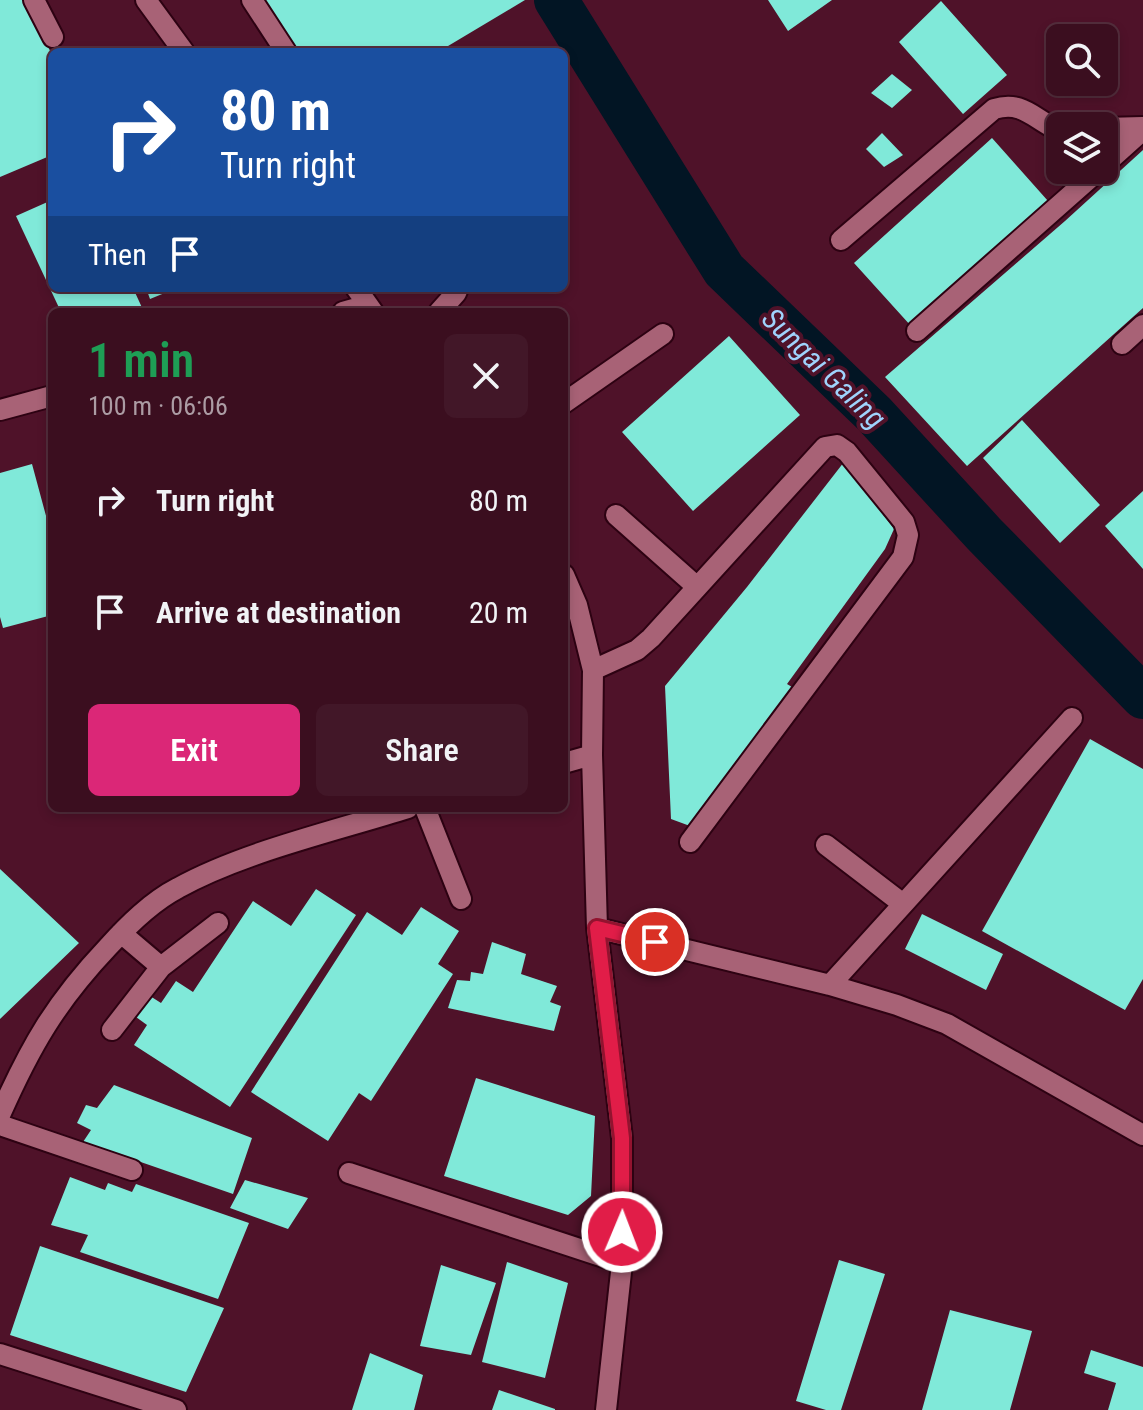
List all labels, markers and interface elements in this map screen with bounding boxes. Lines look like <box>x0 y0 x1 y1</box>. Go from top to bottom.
map controls <box>1046 24 1118 184</box>
button: search <box>1046 24 1118 96</box>
text: 80 m <box>220 78 331 144</box>
icon: right <box>88 80 192 184</box>
button: layers <box>1046 112 1118 184</box>
text: Turn right <box>220 145 356 187</box>
icon: arrive <box>163 232 207 276</box>
text: Then <box>88 237 147 272</box>
water label: Sungai Galing <box>755 301 893 435</box>
text: 1 min <box>88 332 194 389</box>
button: close <box>444 334 528 418</box>
text: 100 m · 06:06 <box>88 391 228 421</box>
icon: right <box>88 478 132 522</box>
text: Turn right <box>156 483 274 518</box>
text: 80 m <box>469 483 528 518</box>
icon: arrive <box>88 590 132 634</box>
text: Arrive at destination <box>156 595 401 630</box>
text: 20 m <box>469 595 528 630</box>
button: Exit <box>88 704 300 796</box>
button: Share <box>316 704 528 796</box>
pin <box>621 908 689 976</box>
icon: arrive <box>633 920 677 964</box>
position arrow <box>580 1190 664 1274</box>

